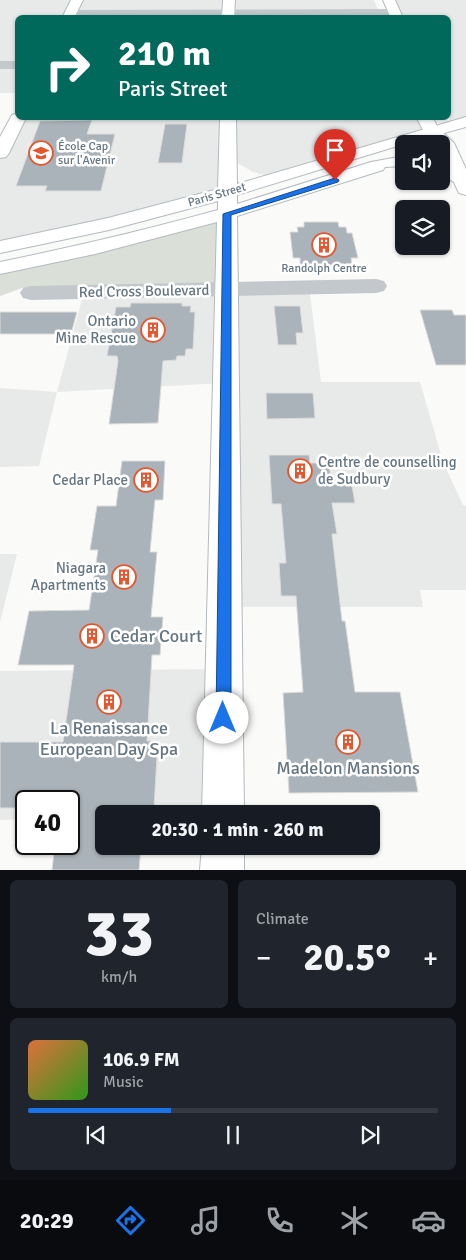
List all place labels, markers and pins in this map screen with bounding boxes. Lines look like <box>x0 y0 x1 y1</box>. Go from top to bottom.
pin <box>314 129 356 180</box>
place label: École Cap sur l'Avenir <box>58 139 116 168</box>
school or university icon: École Cap sur l'Avenir <box>28 140 54 166</box>
building icon: Randolph Centre <box>311 232 337 258</box>
place label: Randolph Centre <box>281 261 367 276</box>
place label: Ontario Mine Rescue <box>55 312 136 347</box>
building icon: Ontario Mine Rescue <box>140 317 166 343</box>
place label: Centre de counselling de Sudbury <box>318 453 457 488</box>
building icon: Centre de counselling de Sudbury <box>287 458 313 484</box>
building icon: Cedar Place <box>133 467 159 493</box>
place label: Cedar Place <box>52 471 128 489</box>
place label: Niagara Apartments <box>31 559 106 594</box>
building icon: Niagara Apartments <box>111 564 137 590</box>
building icon: Cedar Court <box>79 623 105 649</box>
place label: Cedar Court <box>110 625 202 647</box>
building icon: La Renaissance European Day Spa <box>96 689 122 715</box>
place label: La Renaissance European Day Spa <box>40 717 178 760</box>
building icon: Madelon Mansions <box>335 729 361 755</box>
place label: Madelon Mansions <box>276 757 420 779</box>

